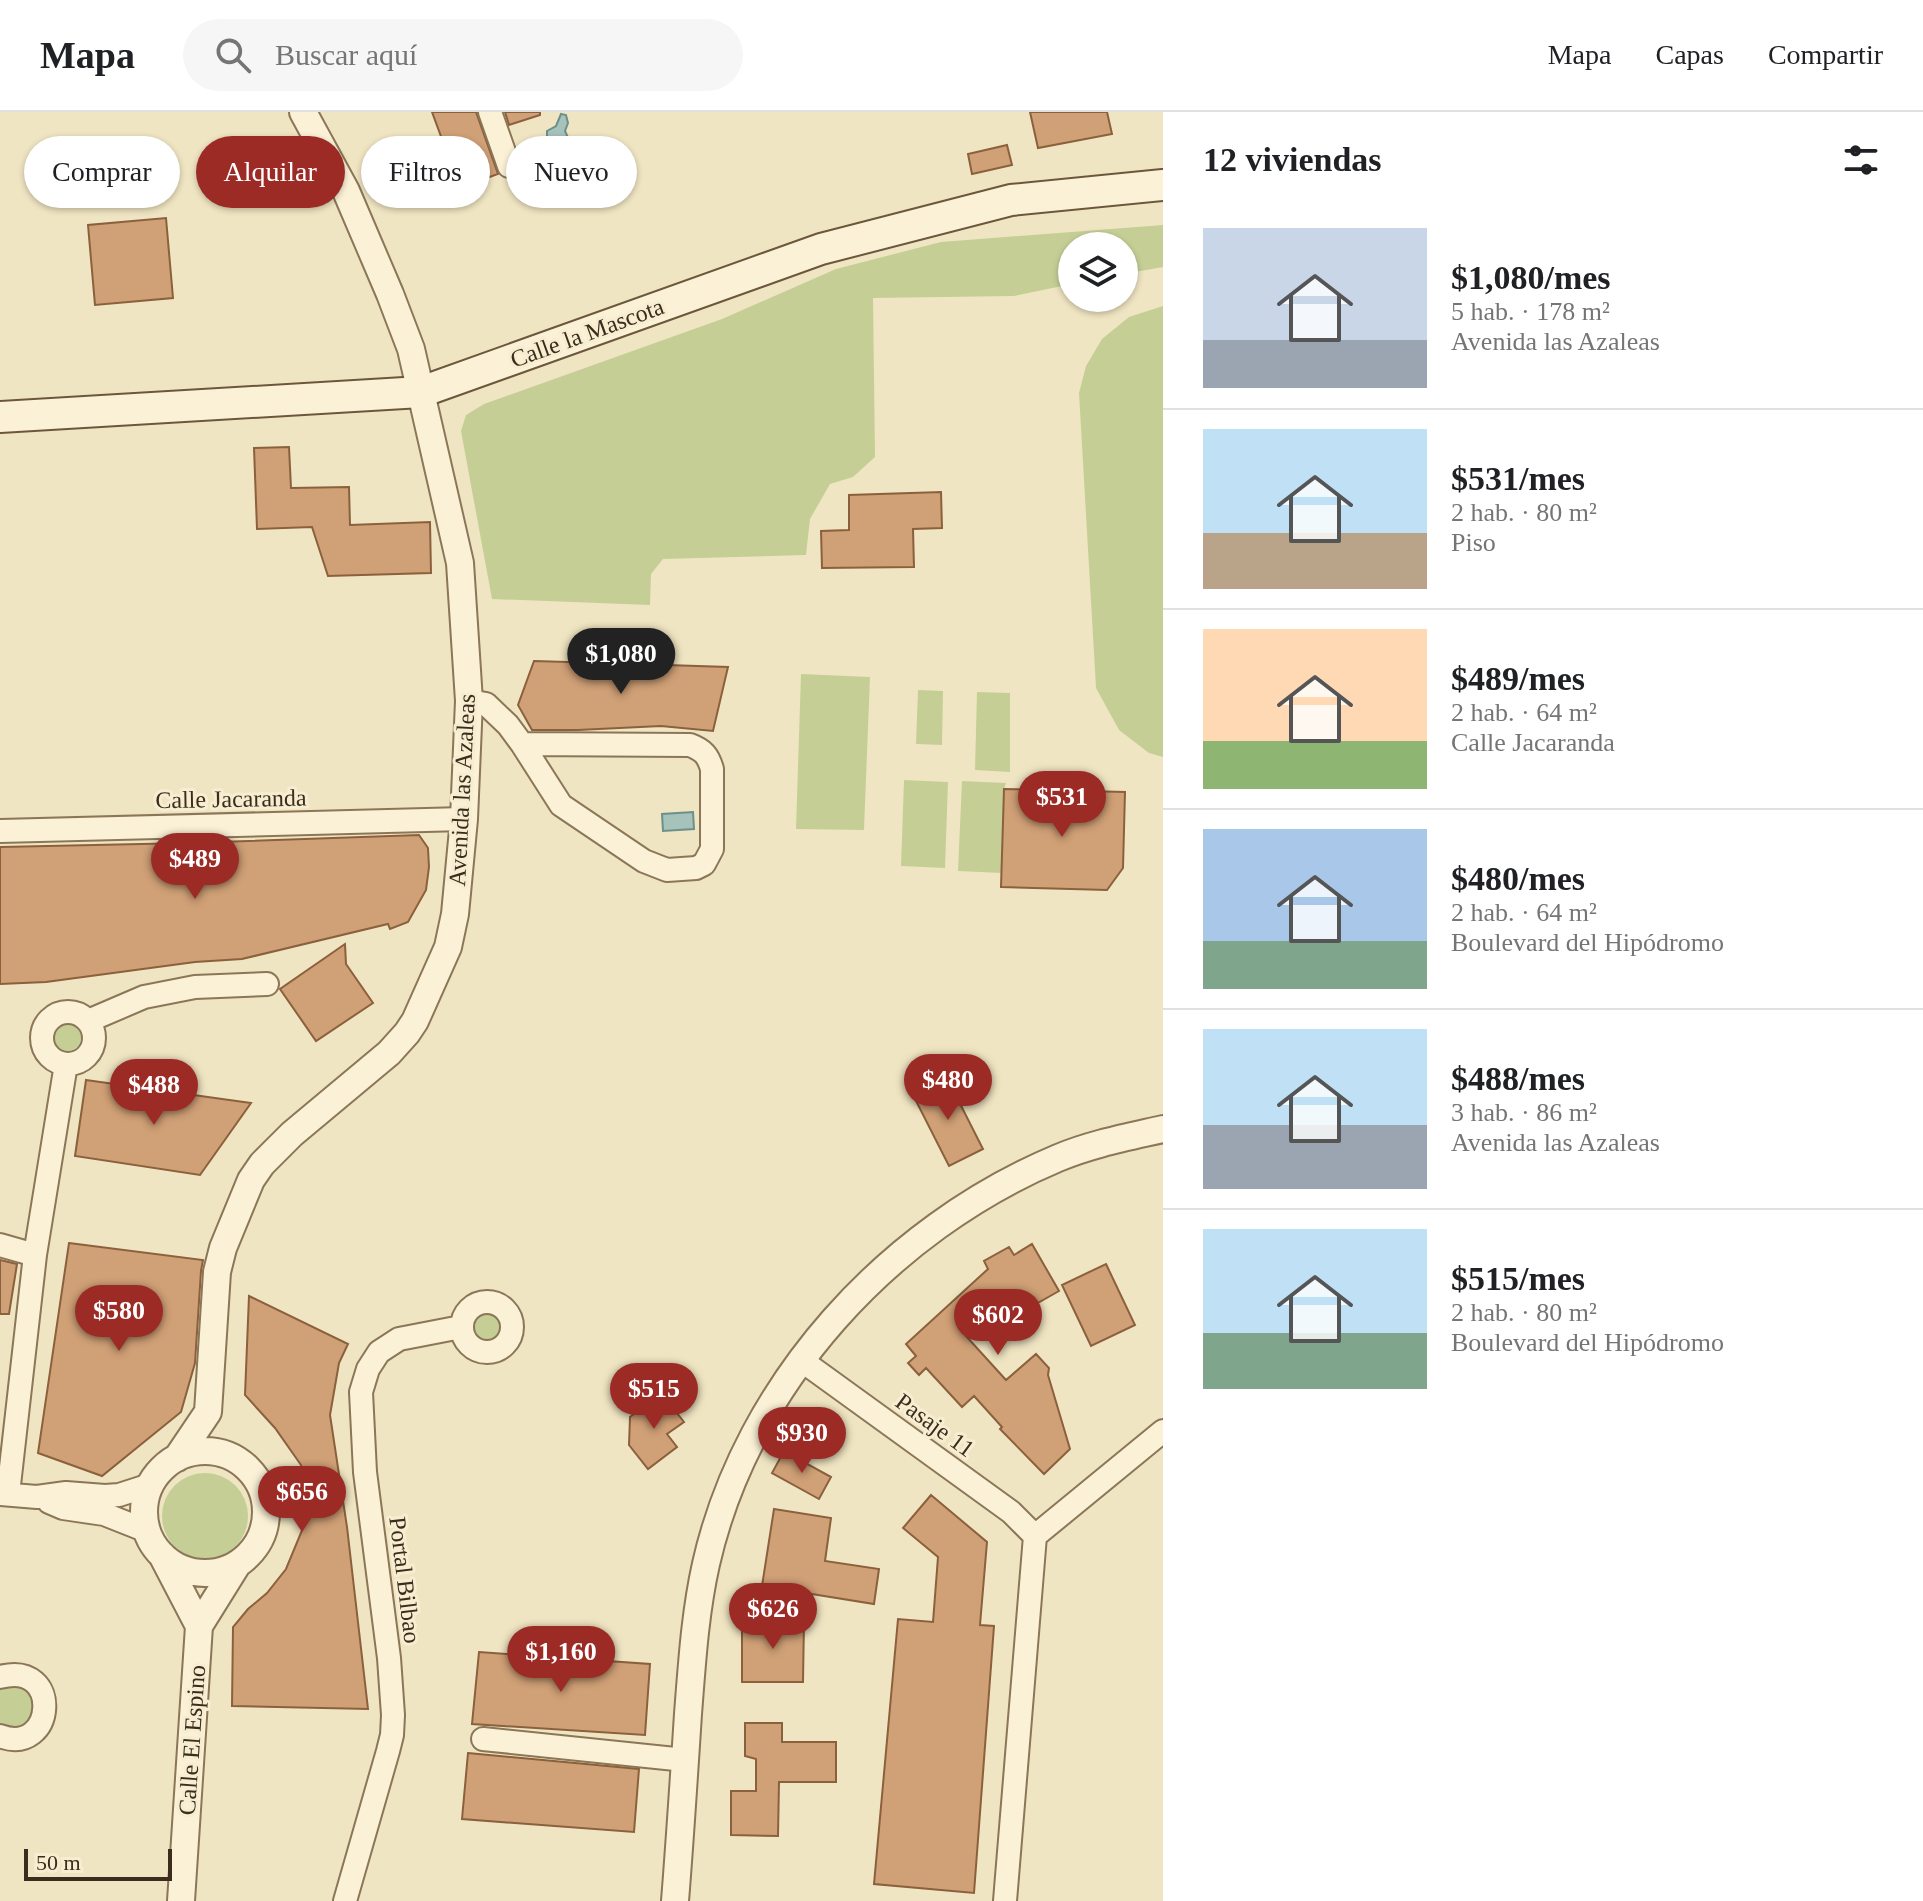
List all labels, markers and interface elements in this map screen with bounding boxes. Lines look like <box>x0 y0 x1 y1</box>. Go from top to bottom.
search box <box>183 19 743 91</box>
icon: search <box>211 33 255 77</box>
text: Mapa <box>40 34 135 76</box>
text: Buscar aquí <box>275 38 417 71</box>
text: Mapa <box>1548 39 1611 70</box>
text: Capas <box>1655 39 1724 70</box>
text: Compartir <box>1768 39 1883 70</box>
chip: Comprar <box>24 136 180 208</box>
chip: Alquilar <box>196 136 345 208</box>
chip: Filtros <box>361 136 490 208</box>
chip: Nuevo <box>506 136 637 208</box>
icon: filters <box>1839 138 1883 182</box>
text: 12 viviendas <box>1203 141 1382 178</box>
map controls <box>1058 232 1138 312</box>
button: layers <box>1058 232 1138 312</box>
text: $1,080/mes <box>1451 259 1611 296</box>
icon: home <box>1267 260 1363 356</box>
street label: Calle la Mascota <box>507 293 668 373</box>
text: 5 hab. · 178 m² <box>1451 297 1610 326</box>
text: Avenida las Azaleas <box>1451 327 1660 356</box>
text: $531/mes <box>1451 460 1585 497</box>
icon: home <box>1267 461 1363 557</box>
text: 2 hab. · 80 m² <box>1451 498 1597 527</box>
text: Piso <box>1451 528 1496 557</box>
pin: $1,080 <box>556 628 686 696</box>
text: $1,080 <box>585 639 657 668</box>
text: $489/mes <box>1451 660 1585 697</box>
icon: home <box>1267 661 1363 757</box>
street label: Avenida las Azaleas <box>444 693 480 887</box>
text: 2 hab. · 64 m² <box>1451 698 1597 727</box>
text: Calle Jacaranda <box>1451 728 1615 757</box>
pin: $531 <box>1015 771 1109 839</box>
text: $531 <box>1036 782 1088 811</box>
street label: Calle Jacaranda <box>155 785 307 813</box>
pin: $489 <box>148 833 242 901</box>
text: $489 <box>169 844 221 873</box>
text: $480/mes <box>1451 860 1585 897</box>
icon: home <box>1267 861 1363 957</box>
text: 2 hab. · 64 m² <box>1451 898 1597 927</box>
text: Boulevard del Hipódromo <box>1451 928 1724 957</box>
pin: $480 <box>901 1054 995 1122</box>
pin: $488 <box>107 1059 201 1127</box>
text: $488/mes <box>1451 1060 1585 1097</box>
icon: home <box>1267 1061 1363 1157</box>
text: $480 <box>922 1065 974 1094</box>
text: $488 <box>128 1070 180 1099</box>
text: 3 hab. · 86 m² <box>1451 1098 1597 1127</box>
text: Avenida las Azaleas <box>1451 1128 1660 1157</box>
text: $515/mes <box>1451 1260 1585 1297</box>
icon: home <box>1267 1261 1363 1357</box>
pin: $580 <box>72 1285 166 1353</box>
pin: $602 <box>951 1289 1045 1357</box>
text: $580 <box>93 1296 145 1325</box>
text: 2 hab. · 80 m² <box>1451 1298 1597 1327</box>
text: $602 <box>972 1300 1024 1329</box>
text: Boulevard del Hipódromo <box>1451 1328 1724 1357</box>
pin: $515 <box>607 1363 701 1431</box>
text: $515 <box>628 1374 680 1403</box>
street label: Pasaje 11 <box>891 1388 979 1462</box>
pin: $930 <box>755 1407 849 1475</box>
text: $930 <box>776 1418 828 1447</box>
pin: $656 <box>255 1466 349 1534</box>
text: $656 <box>276 1477 328 1506</box>
street label: Portal Bilbao <box>384 1515 426 1645</box>
pin: $626 <box>726 1583 820 1651</box>
text: $626 <box>747 1594 799 1623</box>
pin: $1,160 <box>496 1626 626 1694</box>
text: $1,160 <box>525 1637 597 1666</box>
street label: Calle El Espino <box>174 1664 210 1816</box>
scale bar <box>24 1845 172 1881</box>
text: 50 m <box>36 1850 81 1875</box>

